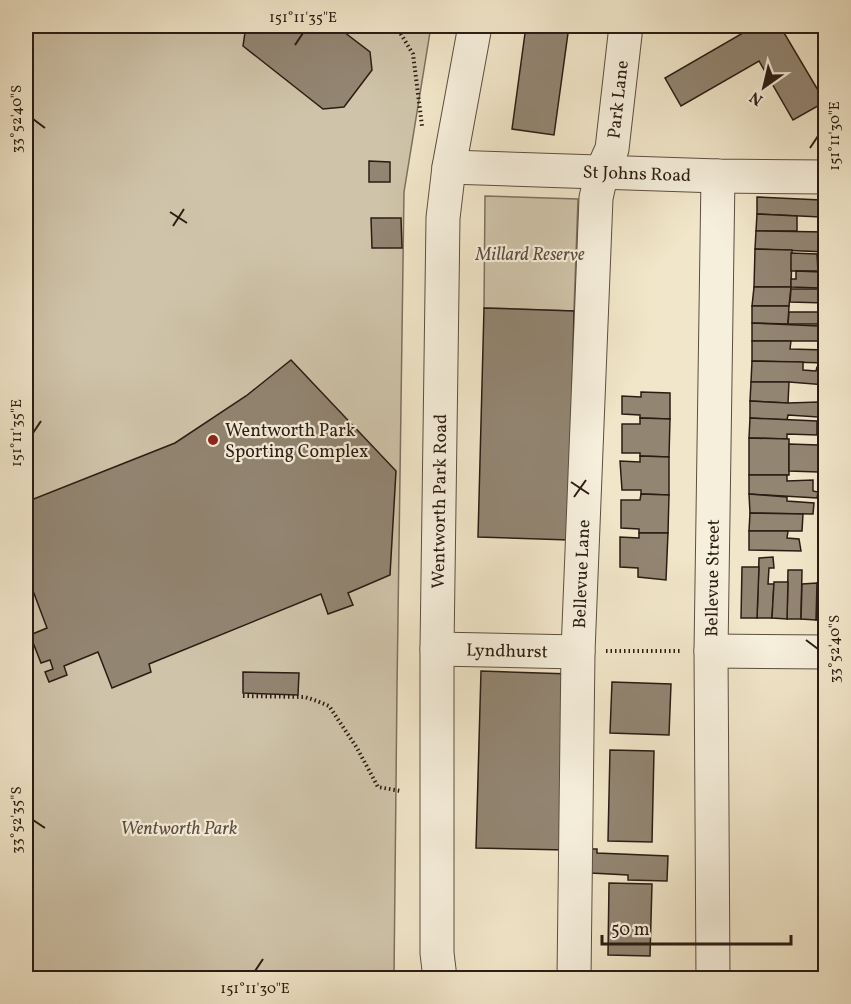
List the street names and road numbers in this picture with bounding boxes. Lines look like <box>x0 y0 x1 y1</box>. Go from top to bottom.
street label: Park Lane <box>602 59 636 140</box>
street label: St Johns Road <box>582 160 692 189</box>
street label: Wentworth Park Road <box>427 414 454 589</box>
street label: Bellevue Lane <box>568 519 597 629</box>
street label: Bellevue Street <box>700 519 727 637</box>
street label: Lyndhurst <box>466 639 548 665</box>

